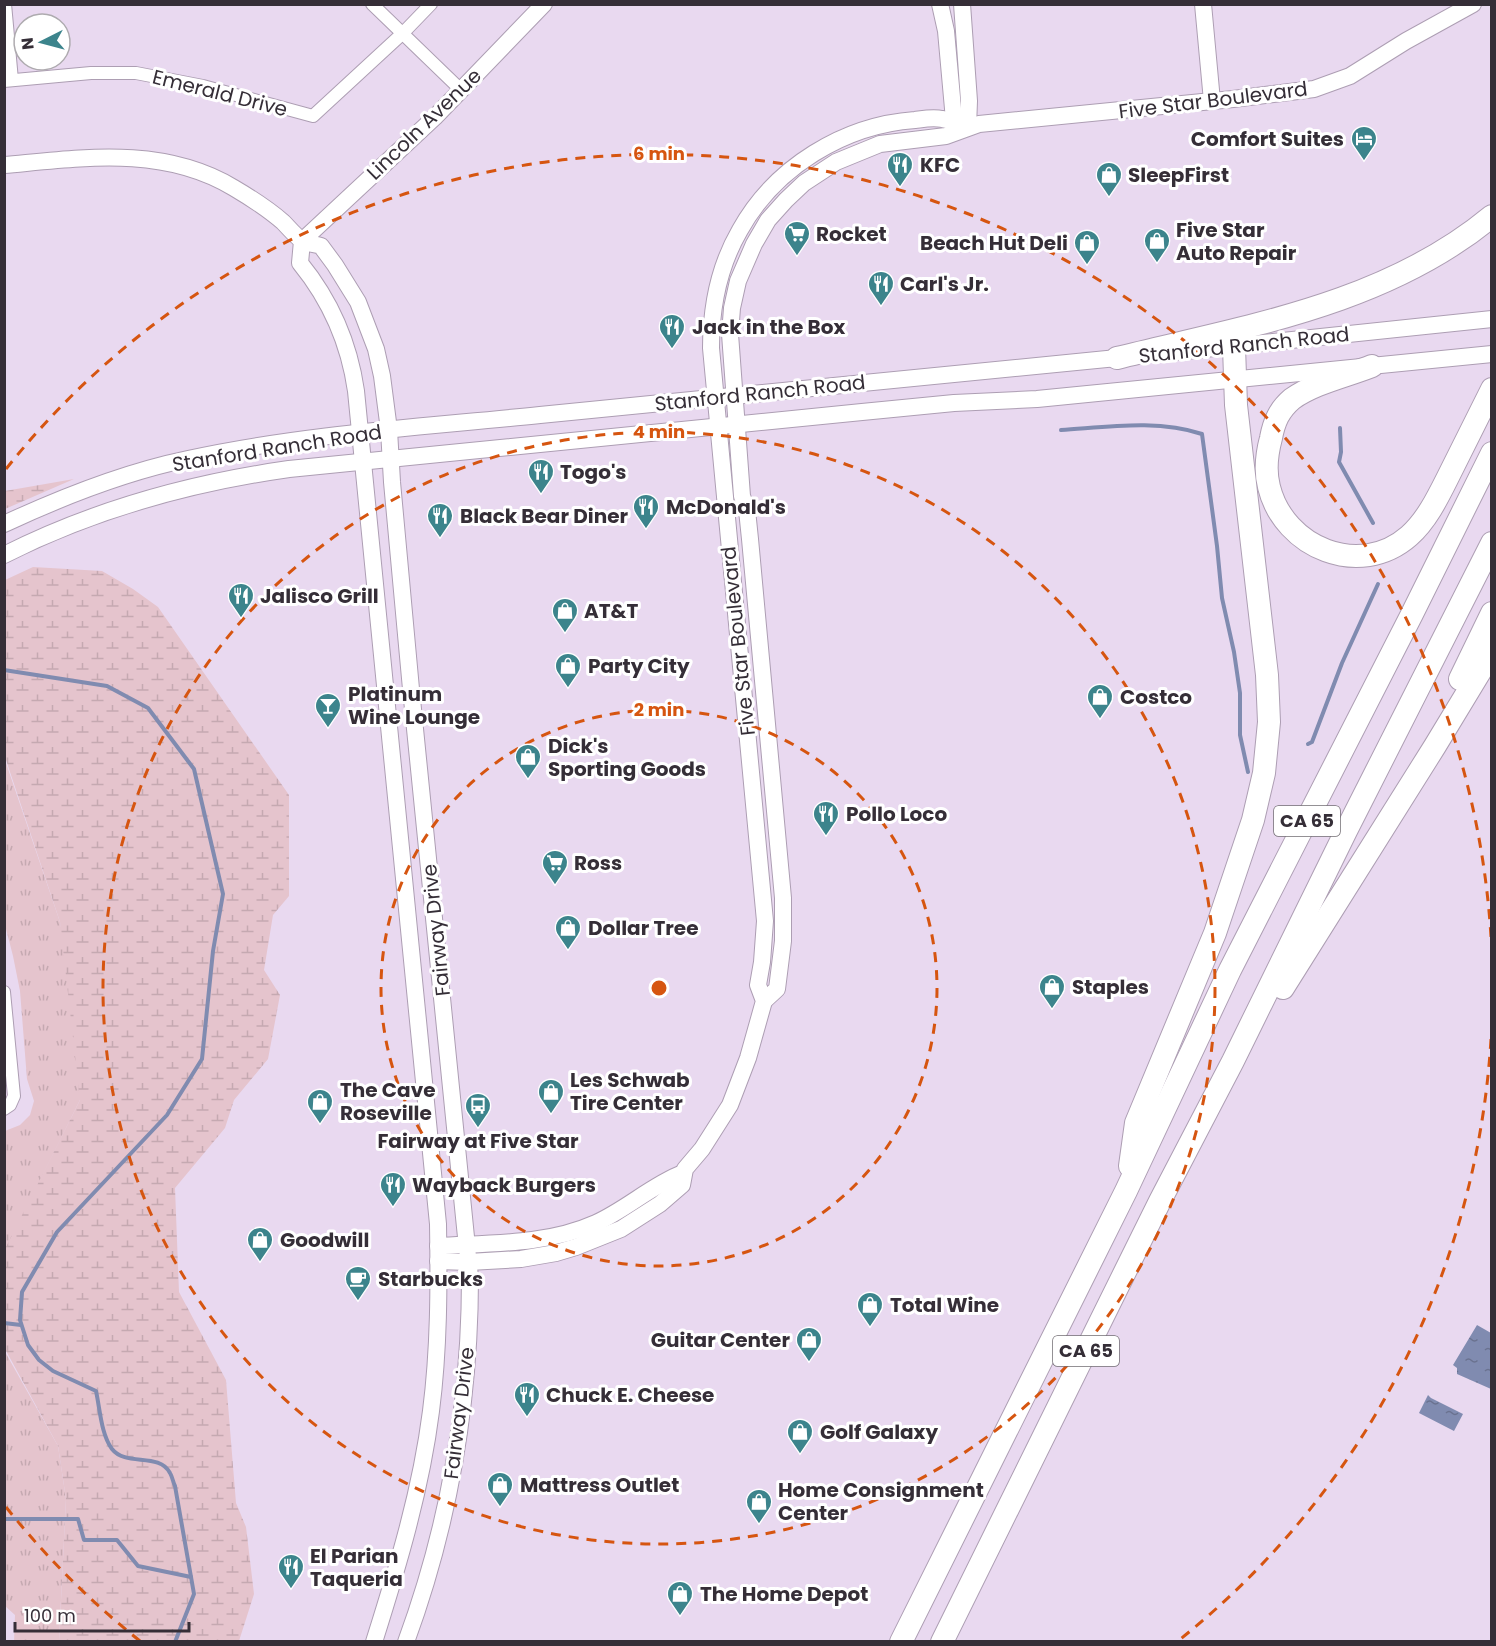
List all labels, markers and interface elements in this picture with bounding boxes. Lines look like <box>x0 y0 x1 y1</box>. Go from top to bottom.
north arrow <box>12 12 72 72</box>
text: N <box>16 36 40 51</box>
street label: Lincoln Avenue <box>361 62 487 186</box>
street label: Emerald Drive <box>150 63 290 123</box>
street label: Five Star Boulevard <box>1117 75 1309 125</box>
hotel icon: Comfort Suites <box>1349 124 1379 162</box>
place label: Comfort Suites <box>1191 125 1344 153</box>
text: 6 min <box>633 141 685 166</box>
restaurant icon: KFC <box>885 150 915 188</box>
place label: KFC <box>920 151 960 179</box>
shop icon: SleepFirst <box>1094 160 1124 198</box>
place label: SleepFirst <box>1128 161 1229 189</box>
place label: Five Star Auto Repair <box>1176 216 1297 267</box>
supermarket icon: Rocket <box>782 219 812 257</box>
place label: Rocket <box>816 220 887 248</box>
shop icon: Five Star Auto Repair <box>1142 226 1172 264</box>
shop icon: Beach Hut Deli <box>1072 228 1102 266</box>
place label: Beach Hut Deli <box>920 229 1068 257</box>
restaurant icon: Carl's Jr. <box>866 269 896 307</box>
place label: Carl's Jr. <box>900 270 989 298</box>
restaurant icon: Jack in the Box <box>657 312 687 350</box>
place label: Jack in the Box <box>692 313 846 341</box>
street label: Stanford Ranch Road <box>1137 320 1351 370</box>
street label: Stanford Ranch Road <box>653 368 867 418</box>
street label: Stanford Ranch Road <box>170 418 384 478</box>
text: 4 min <box>633 419 685 444</box>
restaurant icon: Togo's <box>526 457 556 495</box>
place label: Togo's <box>560 458 626 486</box>
restaurant icon: McDonald's <box>631 492 661 530</box>
place label: McDonald's <box>666 493 786 521</box>
restaurant icon: Black Bear Diner <box>425 501 455 539</box>
place label: Black Bear Diner <box>460 502 628 530</box>
street label: Five Star Boulevard <box>714 545 762 737</box>
restaurant icon: Jalisco Grill <box>226 581 256 619</box>
place label: Jalisco Grill <box>260 582 379 610</box>
shop icon: AT&T <box>550 596 580 634</box>
place label: AT&T <box>584 597 639 625</box>
shop icon: Party City <box>553 651 583 689</box>
place label: Party City <box>588 652 690 680</box>
place label: Platinum Wine Lounge <box>348 680 480 731</box>
shop icon: Costco <box>1085 682 1115 720</box>
place label: Costco <box>1120 683 1192 711</box>
bar icon: Platinum Wine Lounge <box>313 691 343 729</box>
text: 2 min <box>634 697 684 722</box>
place label: Dick's Sporting Goods <box>548 732 706 783</box>
shop icon: Dick's Sporting Goods <box>513 742 543 780</box>
restaurant icon: Pollo Loco <box>811 799 841 837</box>
place label: Pollo Loco <box>846 800 947 828</box>
road number: CA 65 <box>1274 806 1340 836</box>
supermarket icon: Ross <box>540 848 570 886</box>
place label: Ross <box>574 849 622 877</box>
street label: Fairway Drive <box>415 863 457 997</box>
shop icon: Dollar Tree <box>553 913 583 951</box>
place label: Dollar Tree <box>588 914 698 942</box>
shop icon: Staples <box>1037 972 1067 1010</box>
place label: Staples <box>1072 973 1149 1001</box>
centre of rings <box>649 978 669 998</box>
place label: Les Schwab Tire Center <box>570 1066 690 1117</box>
place label: The Cave Roseville <box>340 1076 436 1127</box>
shop icon: Les Schwab Tire Center <box>536 1077 566 1115</box>
shop icon: The Cave Roseville <box>305 1087 335 1125</box>
bus stop icon: Fairway at Five Star <box>463 1091 493 1129</box>
place label: Fairway at Five Star <box>377 1127 579 1155</box>
restaurant icon: Wayback Burgers <box>378 1170 408 1208</box>
place label: Wayback Burgers <box>412 1171 596 1199</box>
shop icon: Goodwill <box>245 1225 275 1263</box>
place label: Goodwill <box>280 1226 369 1254</box>
cafe icon: Starbucks <box>343 1264 373 1302</box>
place label: Starbucks <box>378 1265 483 1293</box>
shop icon: Total Wine <box>855 1290 885 1328</box>
place label: Total Wine <box>890 1291 999 1319</box>
shop icon: Guitar Center <box>794 1325 824 1363</box>
place label: Guitar Center <box>651 1326 790 1354</box>
road number: CA 65 <box>1053 1336 1119 1366</box>
street label: Fairway Drive <box>437 1345 481 1481</box>
restaurant icon: Chuck E. Cheese <box>512 1380 542 1418</box>
place label: Chuck E. Cheese <box>546 1381 714 1409</box>
shop icon: Golf Galaxy <box>785 1417 815 1455</box>
place label: Golf Galaxy <box>820 1418 938 1446</box>
shop icon: Mattress Outlet <box>485 1470 515 1508</box>
place label: Mattress Outlet <box>520 1471 679 1499</box>
place label: Home Consignment Center <box>778 1476 984 1527</box>
shop icon: Home Consignment Center <box>744 1487 774 1525</box>
place label: El Parian Taqueria <box>310 1542 403 1593</box>
restaurant icon: El Parian Taqueria <box>276 1552 306 1590</box>
shop icon: The Home Depot <box>665 1579 695 1617</box>
place label: The Home Depot <box>700 1580 868 1608</box>
scale bar <box>15 1595 189 1633</box>
text: 100 m <box>24 1603 76 1628</box>

